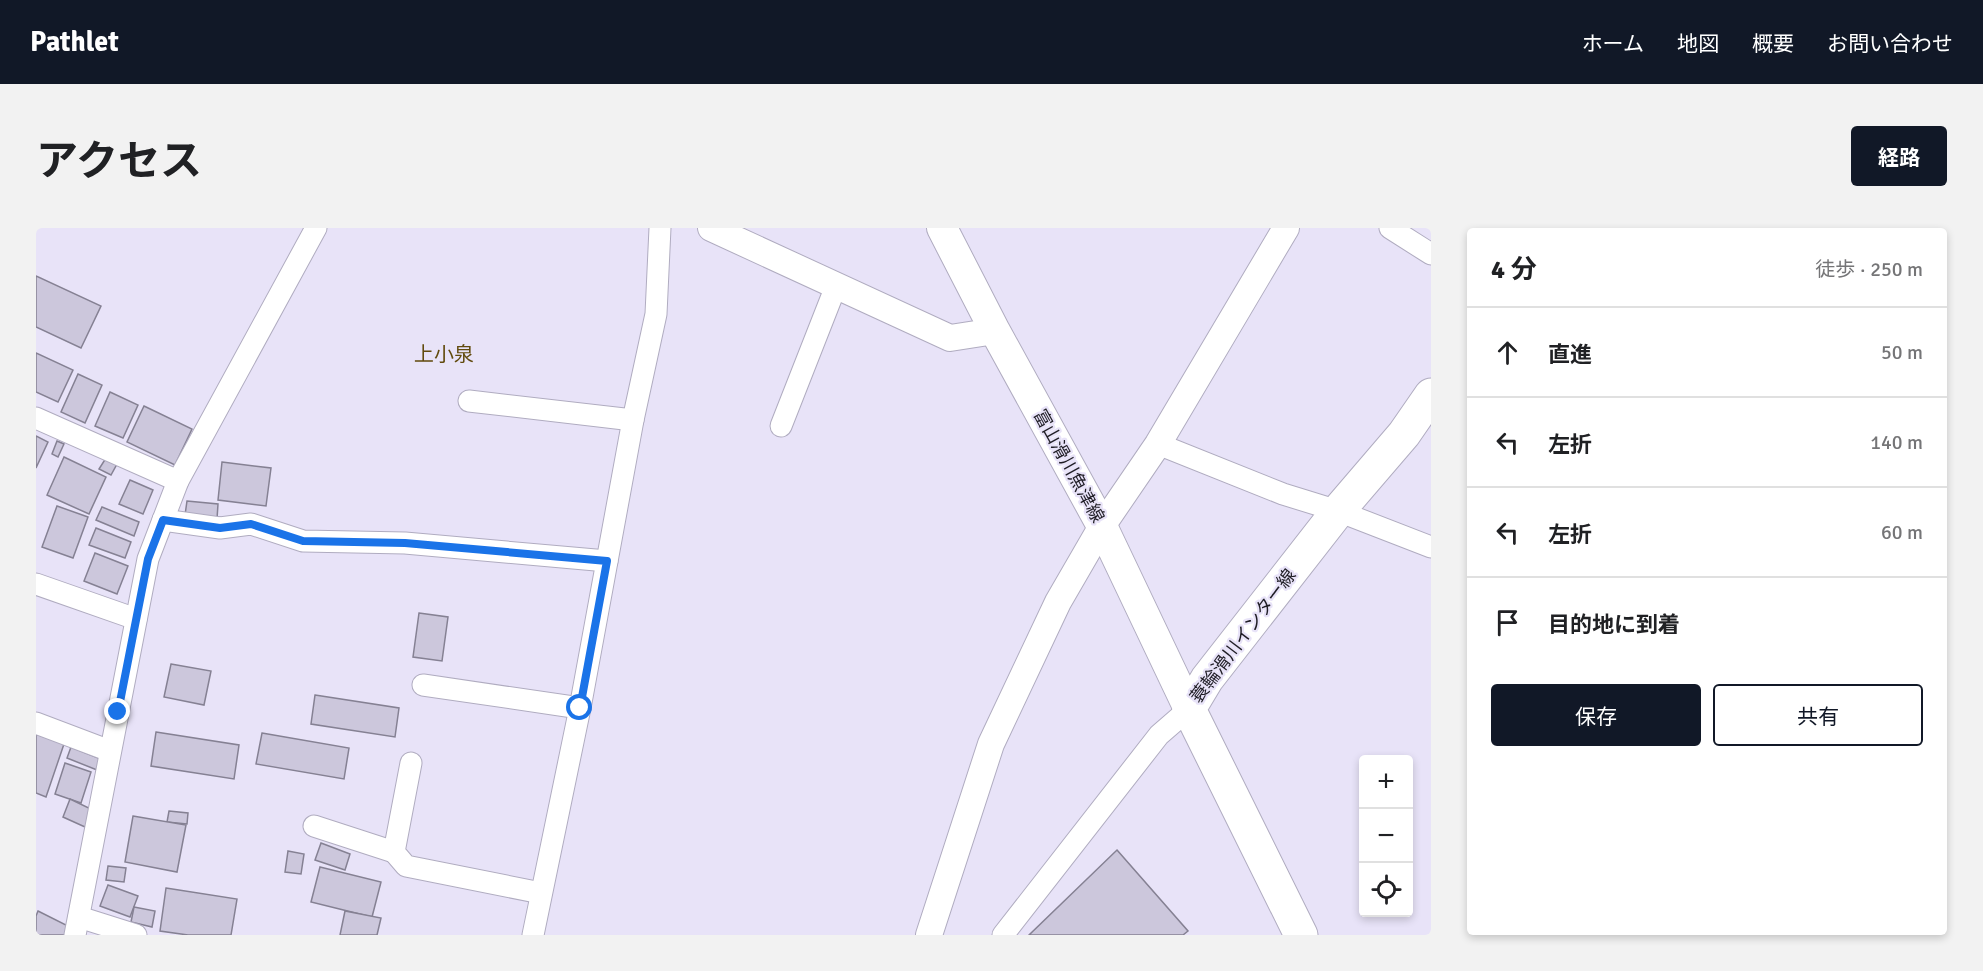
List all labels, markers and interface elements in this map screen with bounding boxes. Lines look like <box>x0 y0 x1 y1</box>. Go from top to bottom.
text: Pathlet <box>30 25 119 59</box>
text: ホーム <box>1582 31 1644 57</box>
text: 地図 <box>1677 31 1719 57</box>
text: 概要 <box>1752 31 1794 57</box>
text: お問い合わせ <box>1827 31 1953 57</box>
button: 経路 <box>1851 126 1947 186</box>
text: アクセス <box>36 136 202 187</box>
text: 4 分 <box>1491 254 1537 286</box>
text: 徒歩 · 250 m <box>1815 257 1923 282</box>
icon: ahead <box>1491 336 1524 369</box>
text: 50 m <box>1881 340 1923 365</box>
text: 直進 <box>1548 341 1592 368</box>
district label: 上小泉 <box>414 342 474 367</box>
street label: 富山滑川魚津線 <box>1029 406 1109 526</box>
icon: left <box>1491 426 1524 459</box>
text: 140 m <box>1870 430 1923 455</box>
text: 左折 <box>1548 431 1592 458</box>
icon: left <box>1491 516 1524 549</box>
text: 60 m <box>1881 520 1923 545</box>
text: 左折 <box>1548 521 1592 548</box>
street label: 蓑輪滑川インター線 <box>1185 565 1301 707</box>
icon: arrive <box>1491 606 1524 639</box>
text: 目的地に到着 <box>1548 611 1680 638</box>
button: 保存 <box>1491 684 1701 746</box>
button: 共有 <box>1713 684 1923 746</box>
route start <box>566 694 592 720</box>
route end <box>104 698 130 724</box>
map controls <box>1359 755 1413 917</box>
button: + <box>1359 755 1413 809</box>
button: − <box>1359 809 1413 863</box>
button: locate <box>1359 863 1413 917</box>

